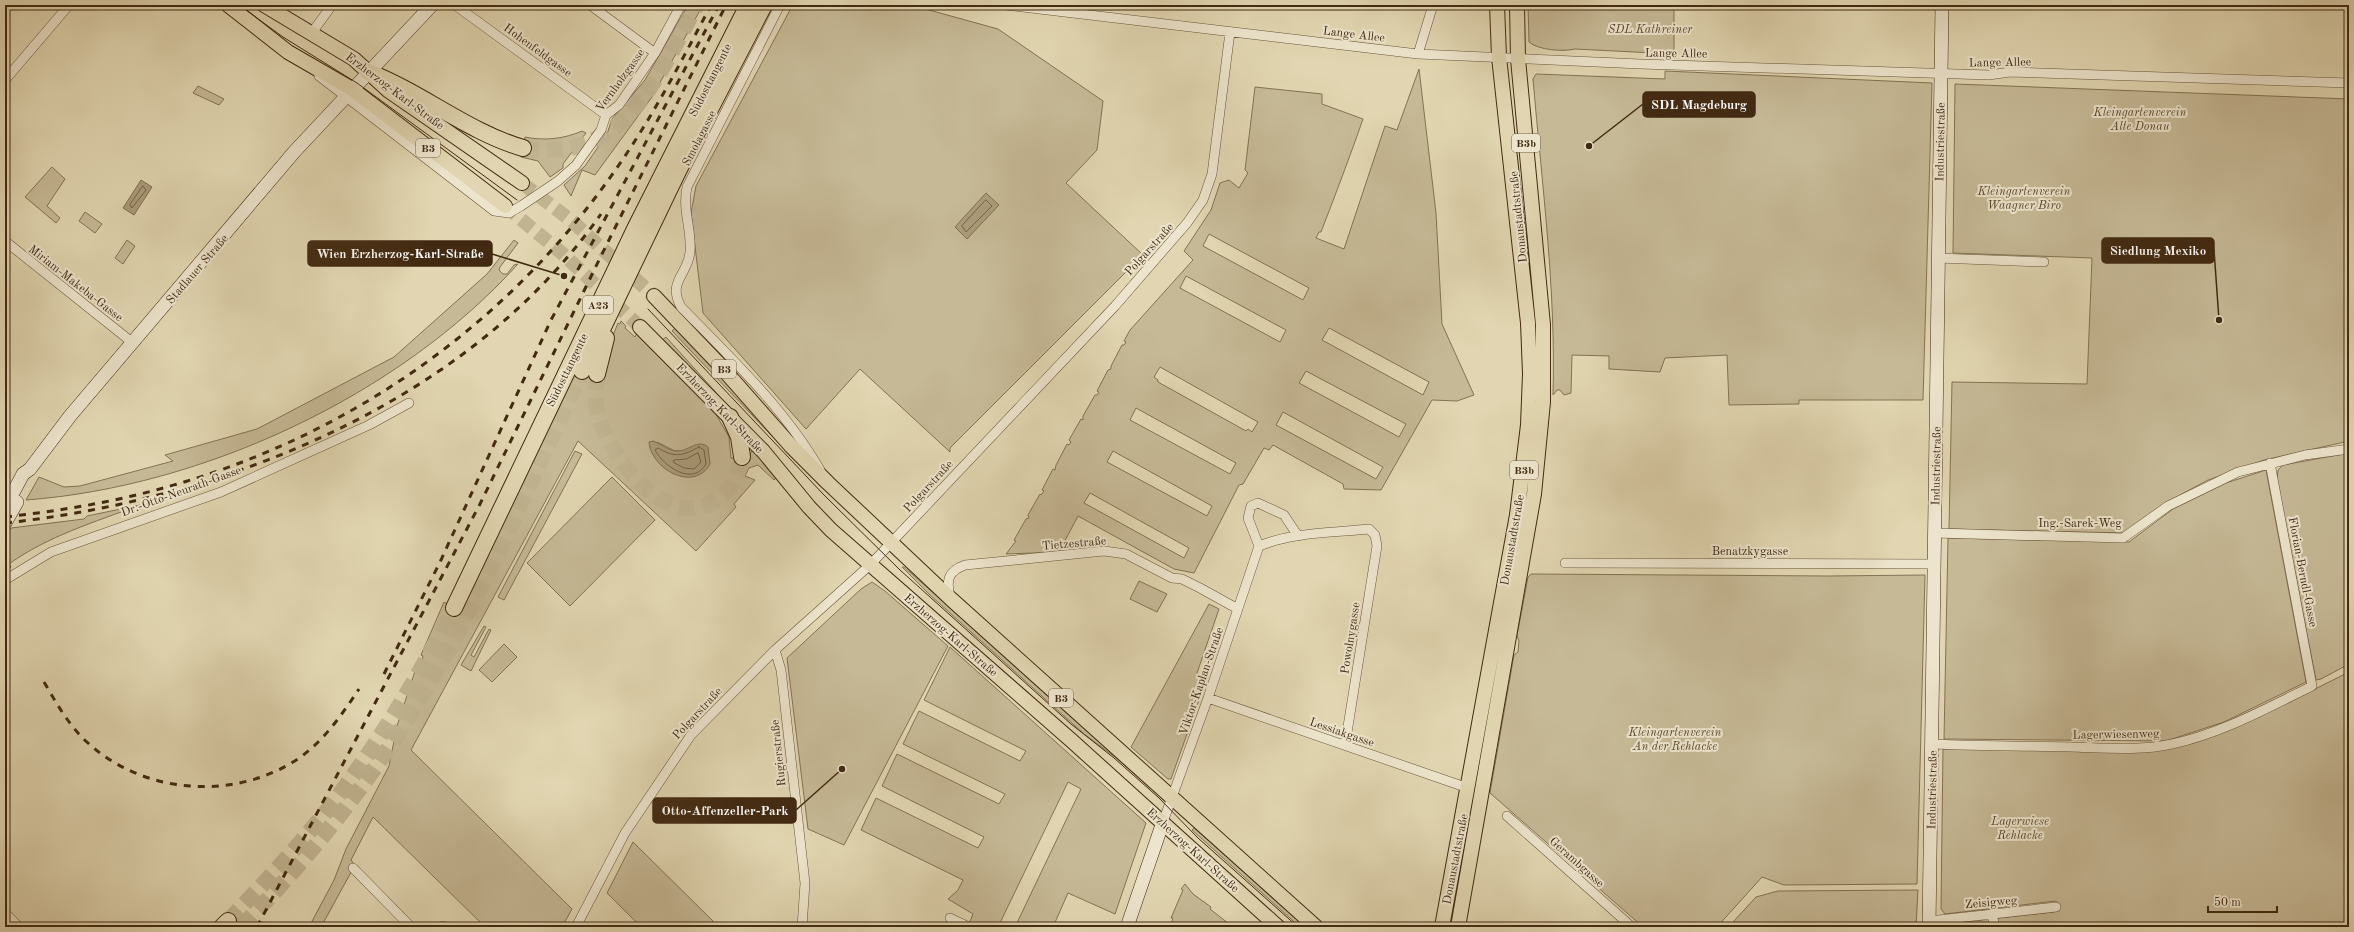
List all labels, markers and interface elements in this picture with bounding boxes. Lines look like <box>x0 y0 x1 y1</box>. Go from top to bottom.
street label: Hohenfeldgasse <box>501 22 574 80</box>
park label: SDL Kathreiner <box>1608 24 1693 36</box>
street label: Lange Allee <box>1322 25 1386 45</box>
street label: Südosttangente <box>687 42 735 119</box>
street label: Vernholzgasse <box>594 47 648 114</box>
street label: Lange Allee <box>1645 47 1708 61</box>
street label: Erzherzog-Karl-Straße <box>343 51 446 133</box>
street label: Lange Allee <box>1969 56 2032 70</box>
callout: SDL Magdeburg <box>1643 92 1755 117</box>
text: SDL Magdeburg <box>1651 99 1748 112</box>
street label: Industriestraße <box>1934 102 1948 182</box>
park label: Kleingartenverein Alte Donau <box>2093 107 2187 133</box>
street label: Smolagasse <box>681 108 719 168</box>
road number: B3b <box>1512 134 1540 152</box>
road number: B3 <box>416 139 440 157</box>
street label: Donaustadtstraße <box>1508 170 1530 263</box>
park label: Kleingartenverein Waagner Biro <box>1977 186 2071 212</box>
street label: Polgarstraße <box>1123 221 1177 278</box>
street label: Stadlauer Straße <box>165 232 231 307</box>
callout: Siedlung Mexiko <box>2102 238 2214 263</box>
callout: Wien Erzherzog-Karl-Straße <box>308 241 492 266</box>
street label: Miriam-Makeba-Gasse <box>26 243 125 325</box>
text: Siedlung Mexiko <box>2110 245 2206 258</box>
text: Wien Erzherzog-Karl-Straße <box>316 248 484 261</box>
road number: A23 <box>583 296 613 314</box>
street label: Südosttangente <box>545 331 591 409</box>
road number: B3 <box>712 360 736 378</box>
street label: Erzherzog-Karl-Straße <box>673 362 765 456</box>
street label: Industriestraße <box>1930 426 1944 506</box>
street label: Polgarstraße <box>902 458 956 515</box>
road number: B3b <box>1510 461 1538 479</box>
street label: Dr.-Otto-Neurath-Gasse <box>120 464 243 519</box>
street label: Donaustadtstraße <box>1499 493 1527 587</box>
street label: Florian-Berndl-Gasse <box>2285 516 2319 629</box>
street label: Ing.-Sarek-Weg <box>2038 518 2122 530</box>
street label: Tietzestraße <box>1041 535 1107 553</box>
street label: Benatzkygasse <box>1712 546 1789 558</box>
street label: Erzherzog-Karl-Straße <box>901 592 1000 680</box>
street label: Powolnygasse <box>1339 601 1363 675</box>
street label: Viktor-Kaplan-Straße <box>1178 625 1226 737</box>
street label: Polgarstraße <box>671 685 725 742</box>
road number: B3 <box>1049 689 1073 707</box>
street label: Lessiakgasse <box>1308 716 1376 750</box>
street label: Rugierstraße <box>769 718 788 787</box>
park label: Kleingartenverein An der Rehlacke <box>1628 727 1722 753</box>
street label: Lagerwiesenweg <box>2072 728 2160 742</box>
street label: Industriestraße <box>1926 750 1940 830</box>
callout: Otto-Affenzeller-Park <box>653 798 796 823</box>
text: Otto-Affenzeller-Park <box>661 805 789 818</box>
street label: Erzherzog-Karl-Straße <box>1144 806 1241 896</box>
street label: Donaustadtstraße <box>1441 812 1471 906</box>
park label: Lagerwiese Rehlacke <box>1990 816 2049 842</box>
street label: Gerambgasse <box>1547 835 1606 891</box>
scale bar <box>2208 888 2277 914</box>
street label: Zeisigweg <box>1965 895 2018 911</box>
text: 50 m <box>2214 896 2241 909</box>

